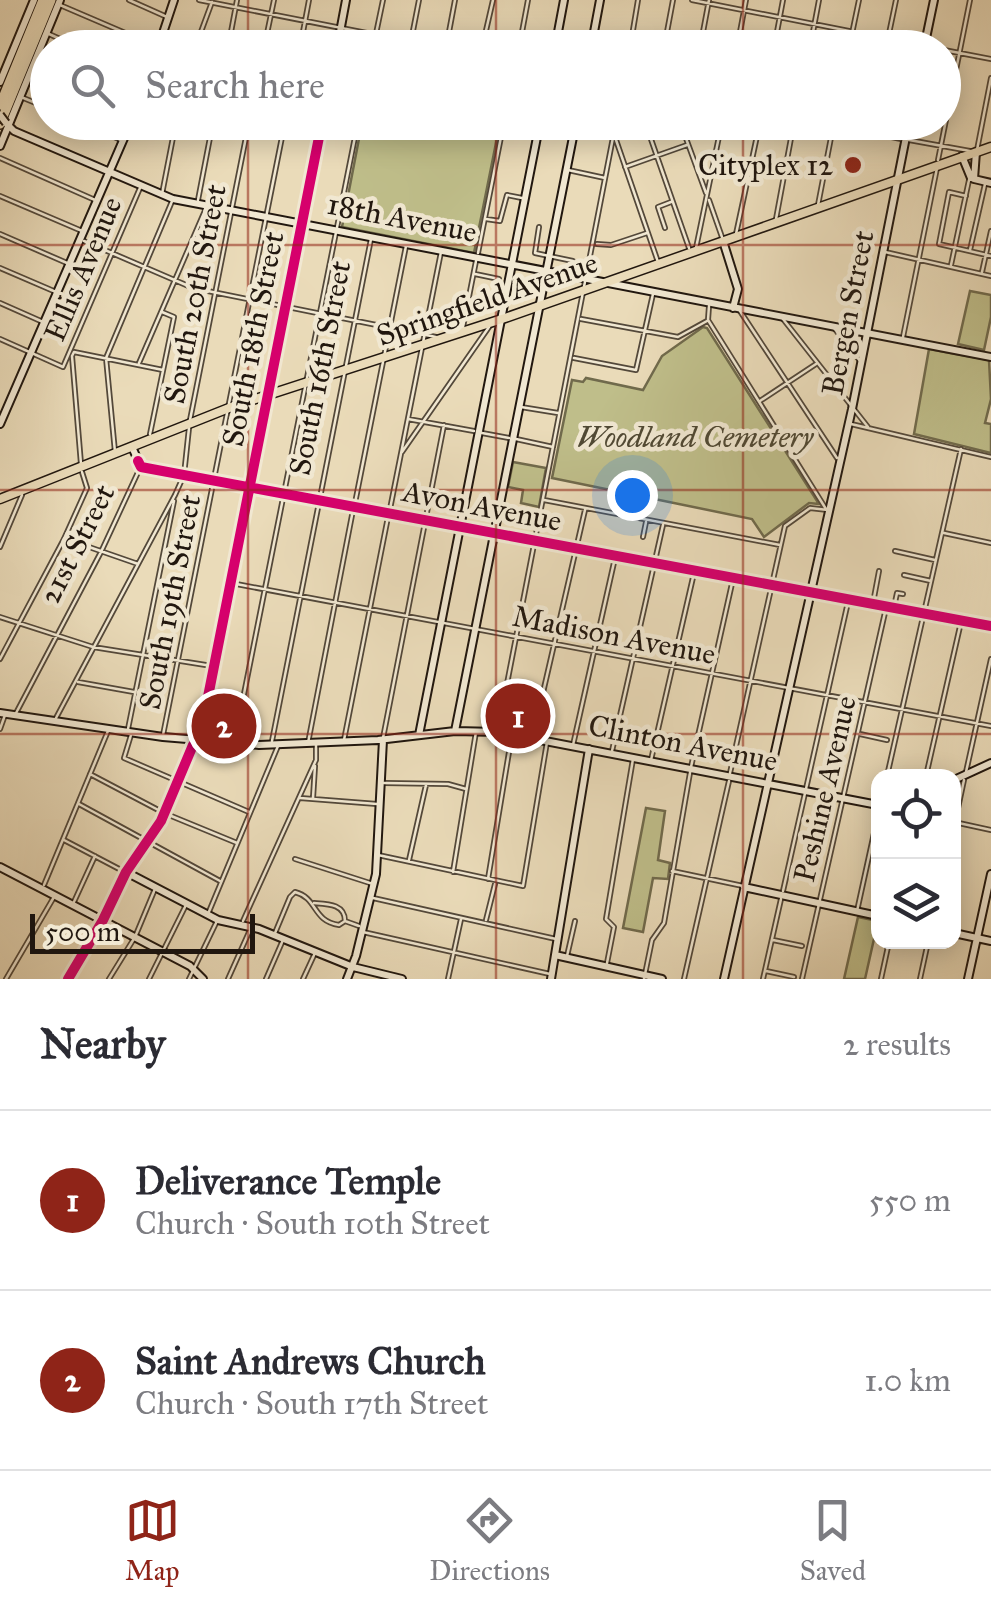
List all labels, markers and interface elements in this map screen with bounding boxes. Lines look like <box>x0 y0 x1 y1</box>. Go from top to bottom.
search box <box>30 30 961 140</box>
icon: search <box>65 58 120 113</box>
text: Search here <box>145 62 325 108</box>
place label: Cityplex 12 <box>698 147 833 183</box>
marker: Cityplex 12 <box>842 154 864 176</box>
street label: South 20th Street <box>156 181 234 407</box>
street label: 18th Avenue <box>324 186 480 250</box>
street label: Ellis Avenue <box>36 191 130 347</box>
street label: Bergen Street <box>814 227 882 399</box>
street label: South 18th Street <box>214 228 292 450</box>
street label: Springfield Avenue <box>372 244 602 354</box>
street label: South 16th Street <box>282 257 359 478</box>
park label: Woodland Cemetery <box>577 419 815 455</box>
your location <box>607 470 658 521</box>
street label: Avon Avenue <box>397 473 565 539</box>
street label: 21st Street <box>32 478 123 610</box>
street label: South 19th Street <box>131 491 210 713</box>
street label: Madison Avenue <box>509 598 719 672</box>
pin: 1 <box>486 678 550 754</box>
pin: 2 <box>192 688 256 764</box>
street label: Peshine Avenue <box>786 692 864 886</box>
street label: Clinton Avenue <box>585 707 781 779</box>
map controls <box>871 769 961 949</box>
button: locate <box>871 769 961 859</box>
button: layers <box>871 859 961 949</box>
scale bar <box>30 909 255 954</box>
text: 500 m <box>45 914 120 949</box>
text: Nearby <box>40 1018 165 1070</box>
text: 2 results <box>843 1025 951 1064</box>
text: Deliverance Temple <box>135 1158 441 1204</box>
text: 1 <box>66 1181 79 1220</box>
text: 550 m <box>869 1181 951 1220</box>
text: Church · South 10th Street <box>135 1204 490 1243</box>
text: Saint Andrews Church <box>135 1338 486 1384</box>
text: 2 <box>65 1361 80 1400</box>
text: 1.0 km <box>864 1361 951 1400</box>
text: Church · South 17th Street <box>135 1384 488 1423</box>
tab: Map <box>125 1493 180 1588</box>
tab: Directions <box>429 1493 550 1588</box>
tab: Saved <box>800 1493 866 1588</box>

